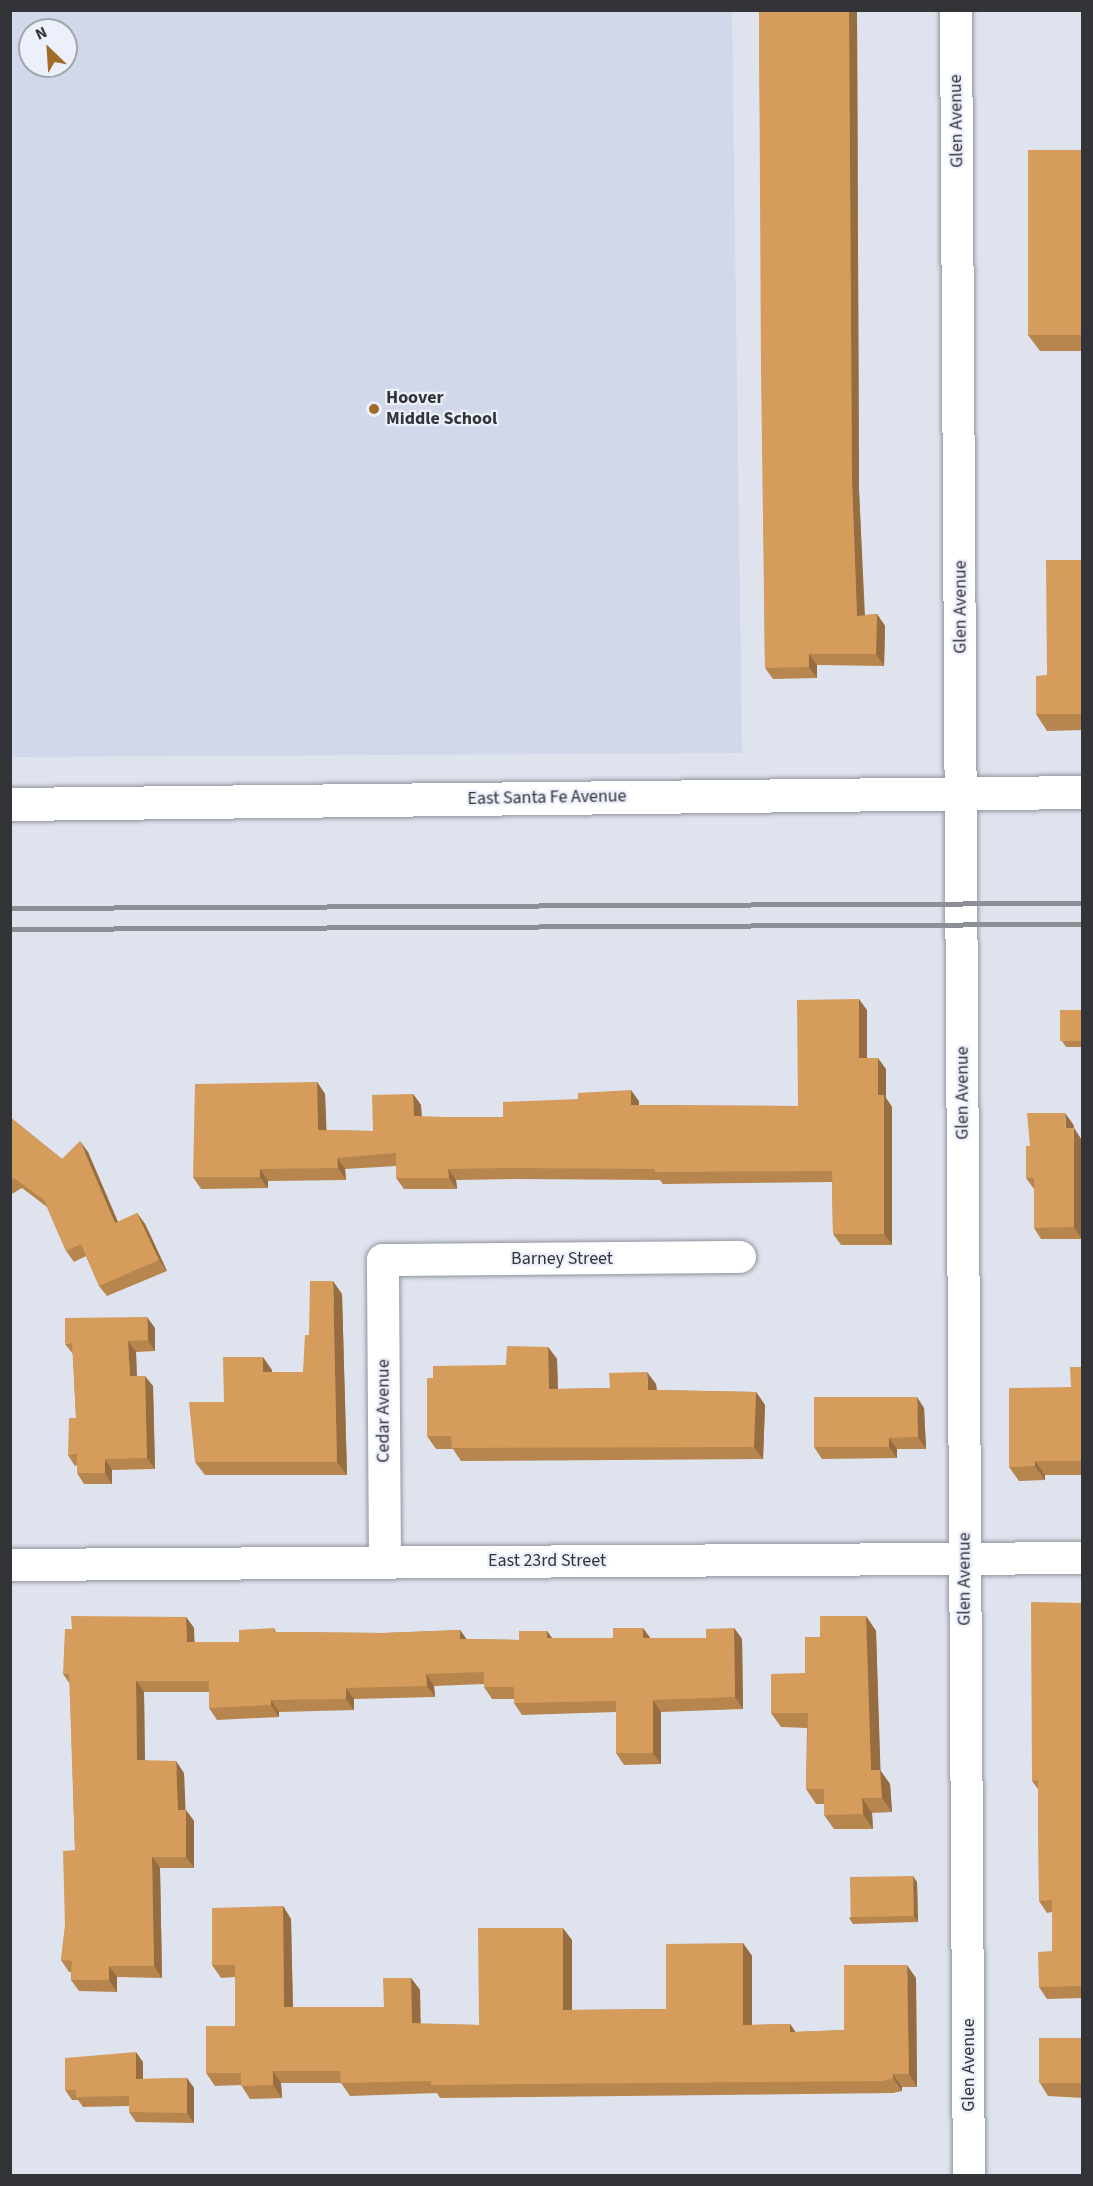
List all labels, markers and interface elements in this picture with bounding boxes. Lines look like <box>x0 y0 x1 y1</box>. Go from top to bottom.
north arrow <box>18 18 78 78</box>
text: N <box>32 21 51 46</box>
street label: Glen Avenue <box>945 74 969 168</box>
place label: Hoover Middle School <box>386 388 497 430</box>
marker: Hoover Middle School <box>367 402 381 416</box>
street label: Glen Avenue <box>950 560 972 654</box>
street label: East Santa Fe Avenue <box>467 786 627 810</box>
street label: Glen Avenue <box>952 1046 974 1140</box>
street label: Barney Street <box>511 1248 613 1270</box>
street label: Cedar Avenue <box>373 1359 395 1463</box>
street label: Glen Avenue <box>954 1532 976 1626</box>
street label: East 23rd Street <box>488 1550 606 1572</box>
street label: Glen Avenue <box>958 2018 980 2112</box>

